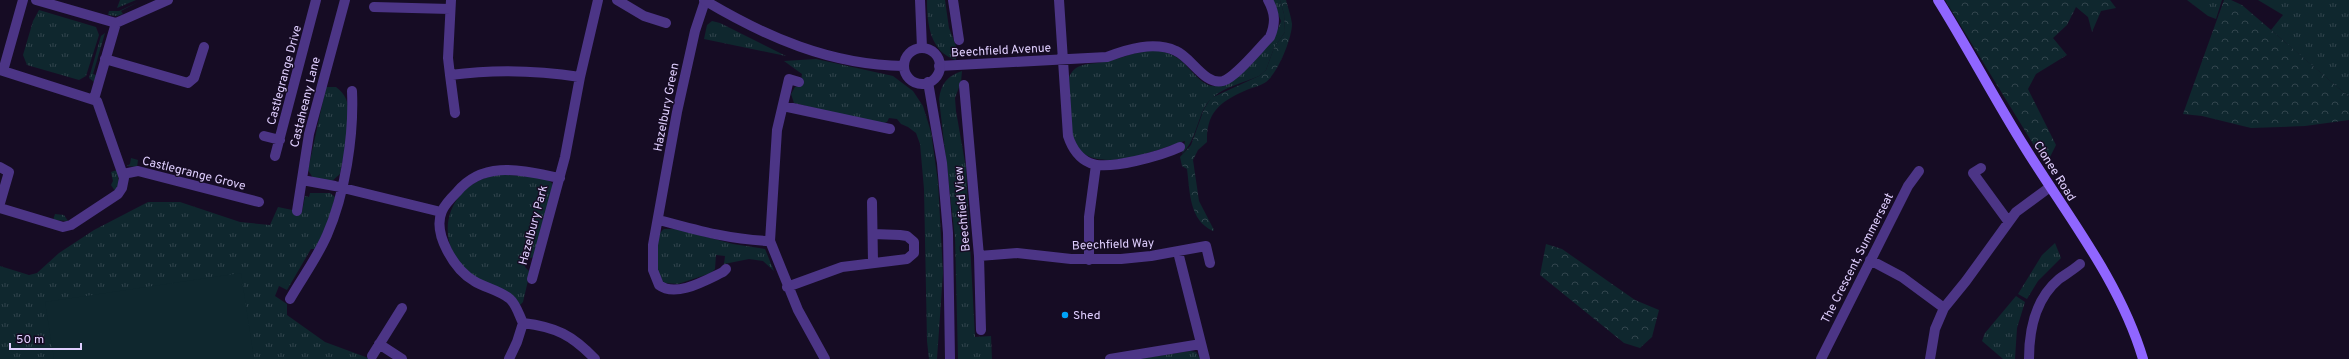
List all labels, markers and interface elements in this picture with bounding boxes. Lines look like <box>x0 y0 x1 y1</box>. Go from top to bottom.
street label: Castlegrange Drive <box>264 24 306 127</box>
street label: Beechfield Avenue <box>951 40 1051 62</box>
street label: Castaheany Lane <box>287 55 325 149</box>
street label: Hazelbury Green <box>651 61 683 153</box>
street label: Clonee Road <box>2029 138 2079 205</box>
street label: Castlegrange Grove <box>140 153 247 195</box>
street label: Beechfield View <box>951 165 975 252</box>
street label: Hazelbury Park <box>516 183 552 267</box>
street label: The Crescent, Summerseat <box>1818 190 1898 327</box>
street label: Beechfield Way <box>1072 236 1155 254</box>
place label: Shed <box>1073 308 1101 324</box>
marker: Shed <box>1060 310 1070 320</box>
scale bar <box>10 325 81 351</box>
text: 50 m <box>16 332 44 348</box>

